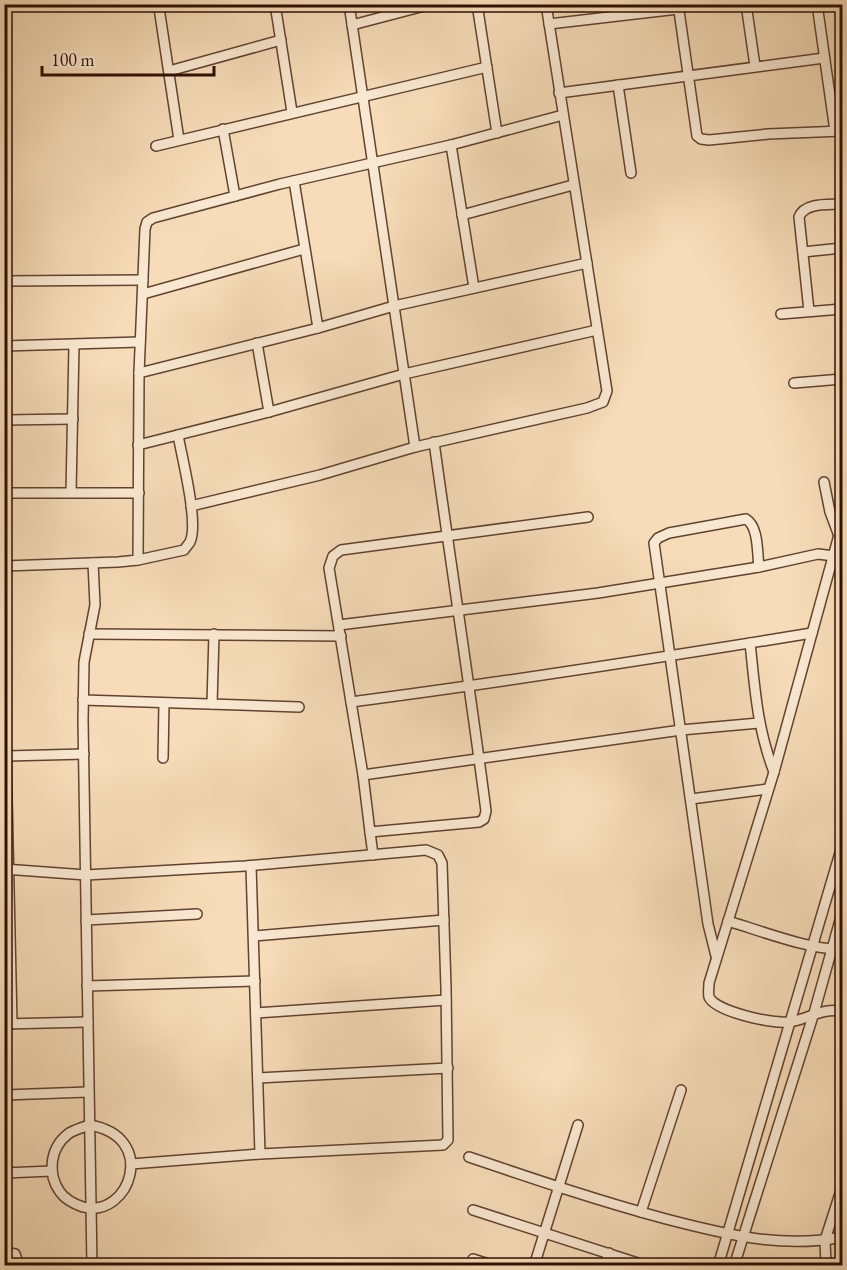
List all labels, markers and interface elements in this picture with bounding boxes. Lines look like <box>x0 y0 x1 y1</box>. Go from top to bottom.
scale bar <box>42 39 214 77</box>
text: 100 m <box>51 48 95 71</box>

